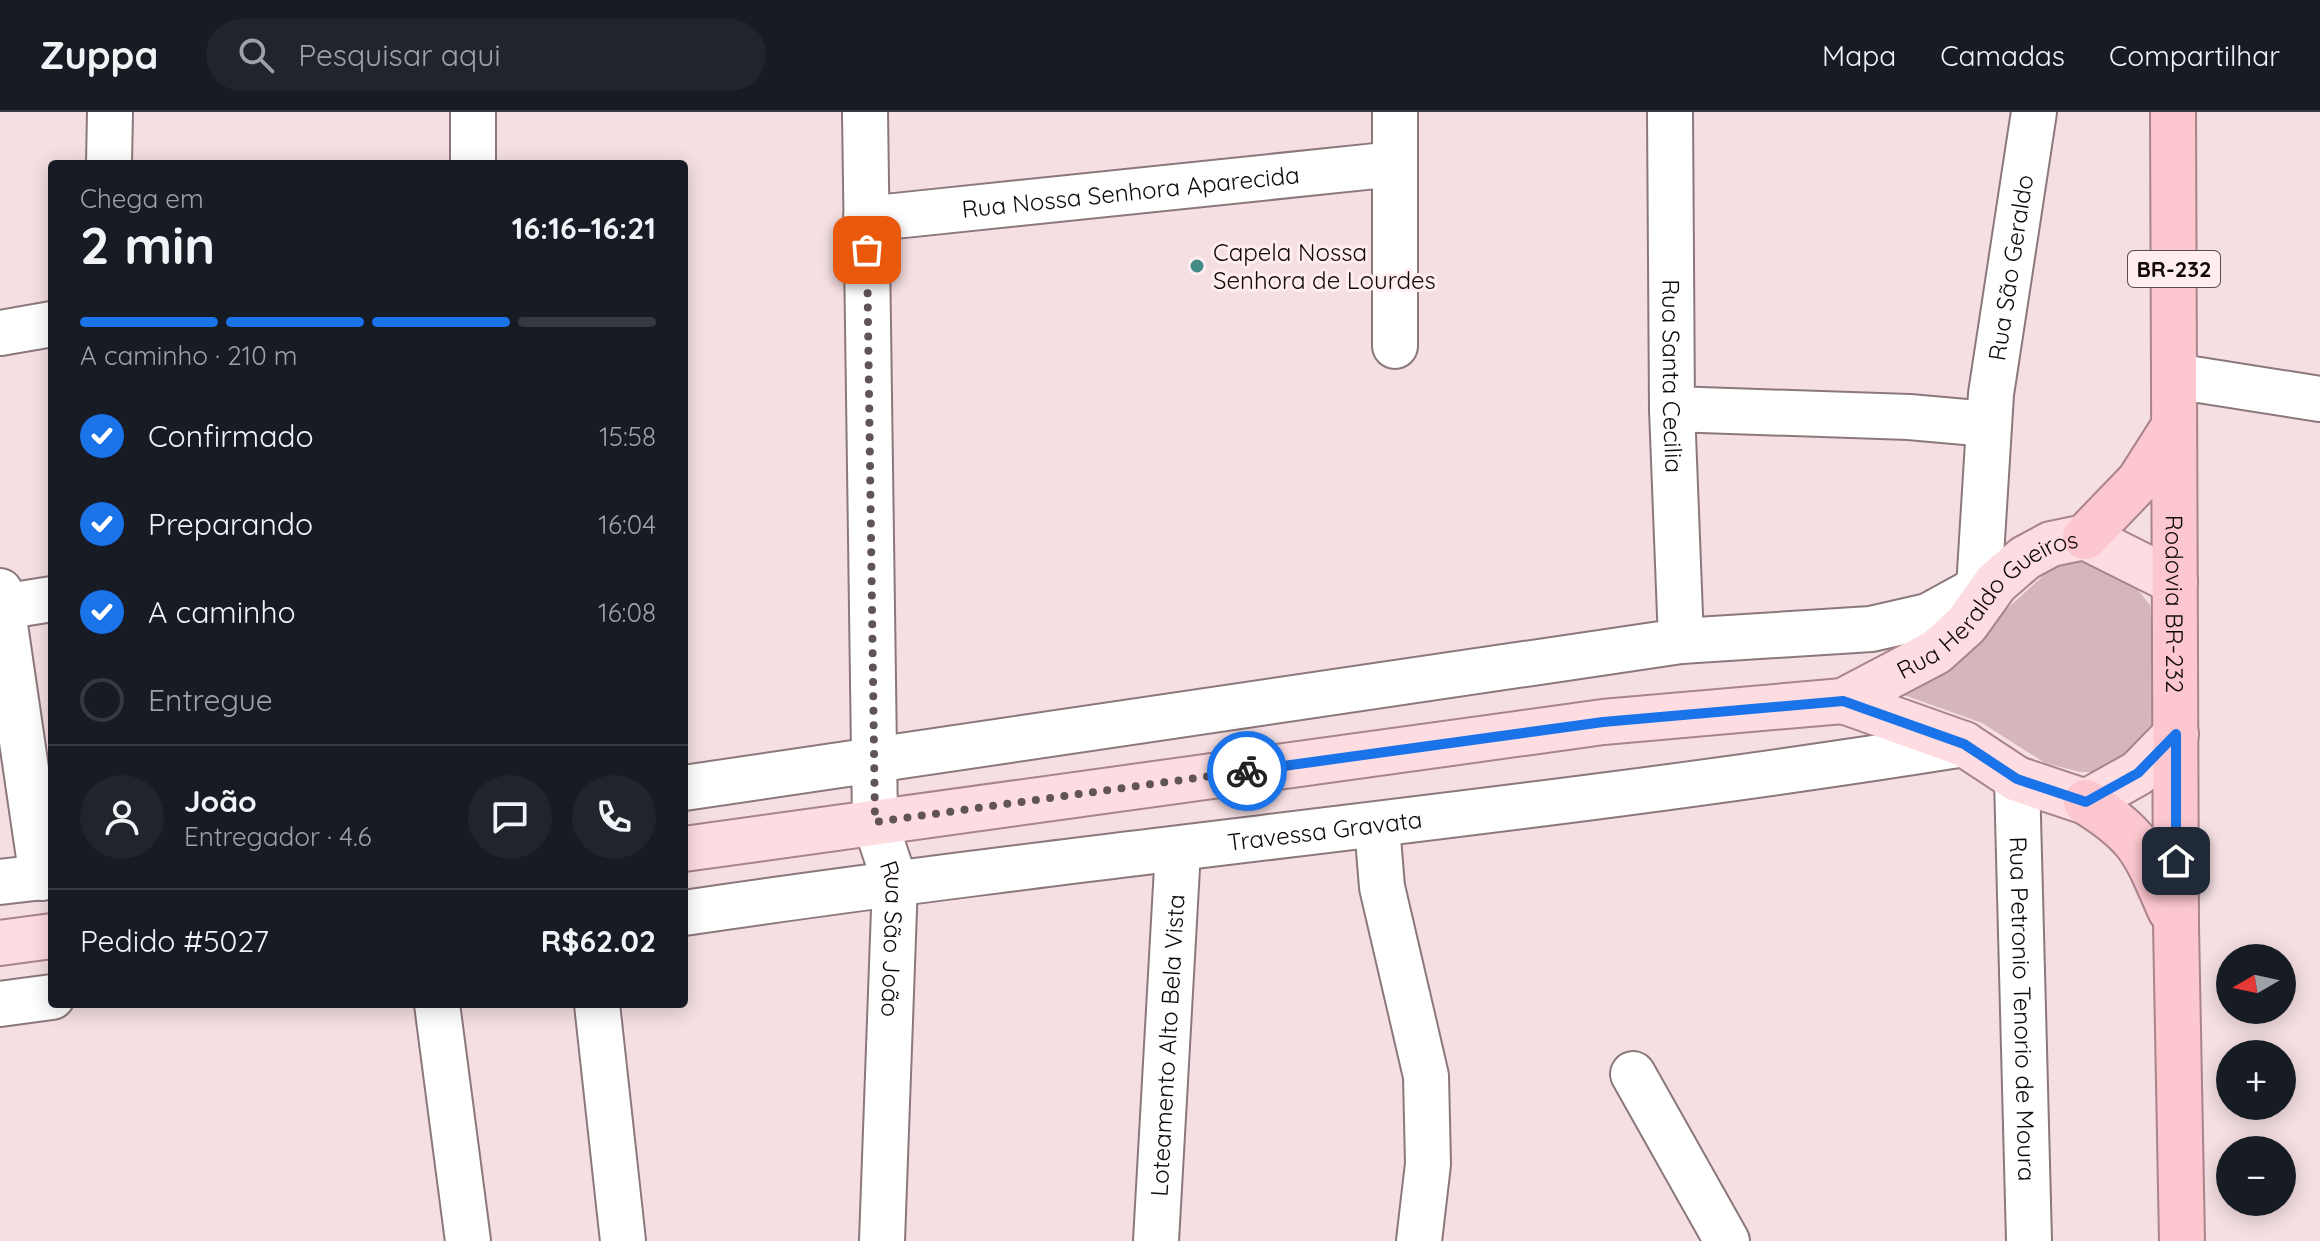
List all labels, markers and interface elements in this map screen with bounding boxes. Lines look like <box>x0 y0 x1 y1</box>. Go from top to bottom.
search box <box>206 19 766 91</box>
text: Zuppa <box>40 31 158 79</box>
icon: search <box>234 33 278 77</box>
text: Pesquisar aqui <box>298 36 501 74</box>
text: Mapa <box>1822 38 1896 73</box>
text: Camadas <box>1940 38 2065 73</box>
text: Compartilhar <box>2109 38 2280 73</box>
street label: Rua Nossa Senhora Aparecida <box>960 159 1301 224</box>
street label: Rua São Geraldo <box>1981 172 2039 363</box>
text: Chega em <box>80 182 204 215</box>
text: 16:16–16:21 <box>512 209 656 247</box>
text: 2 min <box>80 212 215 277</box>
pin <box>833 216 901 284</box>
icon: bag <box>845 228 889 272</box>
place label: Capela Nossa Senhora de Lourdes <box>1213 237 1436 295</box>
road number: BR-232 <box>2128 251 2220 287</box>
marker: Capela Nossa Senhora de Lourdes <box>1188 257 1206 275</box>
street label: Rua Santa Cecilia <box>1656 279 1689 473</box>
text: A caminho · 210 m <box>80 339 298 372</box>
icon: check <box>80 414 124 458</box>
text: Confirmado <box>148 417 314 455</box>
text: 15:58 <box>599 420 656 453</box>
icon: check <box>80 502 124 546</box>
text: Preparando <box>148 505 313 543</box>
text: 16:04 <box>598 508 656 541</box>
street label: Rodovia BR-232 <box>2159 515 2190 693</box>
street label: Rua Heraldo Gueiros <box>1891 524 2081 685</box>
icon: check <box>80 590 124 634</box>
text: A caminho <box>148 593 296 631</box>
text: 16:08 <box>598 596 656 629</box>
text: Entregue <box>148 681 273 719</box>
courier <box>1207 731 1287 811</box>
icon: bike <box>1225 749 1269 793</box>
button: person <box>80 775 164 859</box>
button: chat <box>468 775 552 859</box>
button: phone <box>572 775 656 859</box>
text: João <box>184 782 257 820</box>
street label: Travessa Gravata <box>1226 804 1424 857</box>
text: Entregador · 4.6 <box>184 820 372 853</box>
pin <box>2142 827 2210 895</box>
street label: Rua Petronio Tenorio de Moura <box>2003 836 2042 1182</box>
icon: home <box>2154 839 2198 883</box>
street label: Rua São João <box>874 857 910 1018</box>
street label: Loteamento Alto Bela Vista <box>1144 893 1190 1197</box>
text: Pedido #5027 <box>80 922 269 960</box>
text: R$62.02 <box>541 922 656 960</box>
north arrow <box>2216 944 2296 1024</box>
map controls <box>2216 944 2296 1216</box>
button: + <box>2216 1040 2296 1120</box>
button: − <box>2216 1136 2296 1216</box>

